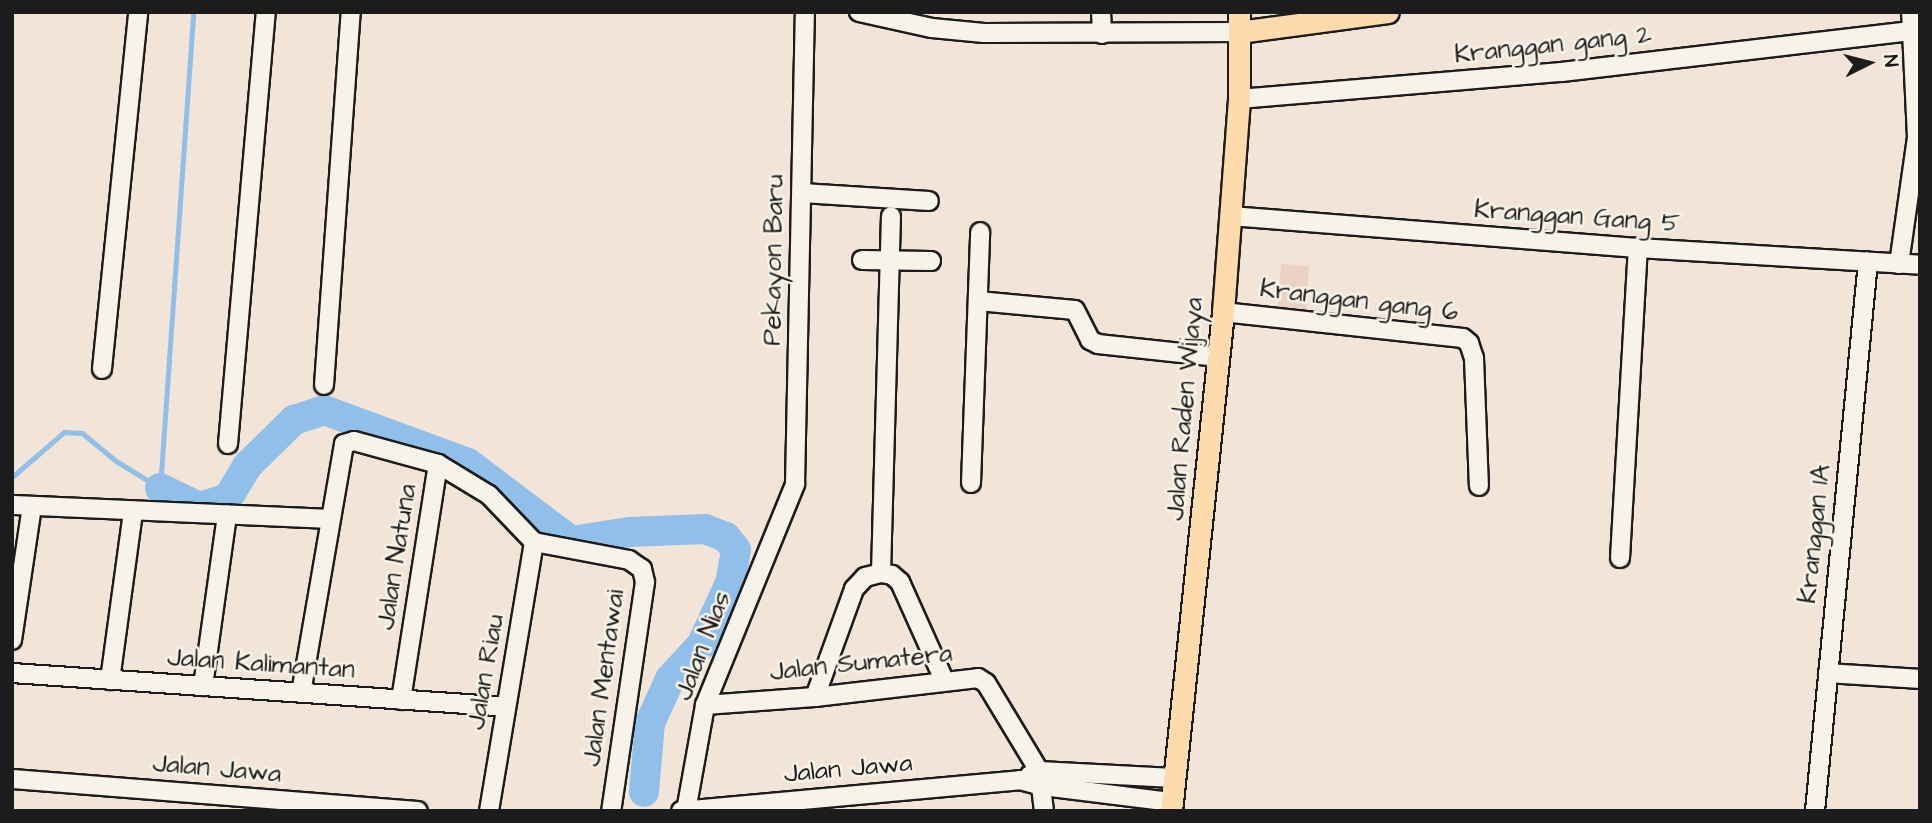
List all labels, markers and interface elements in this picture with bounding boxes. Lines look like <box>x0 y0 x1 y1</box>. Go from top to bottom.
street label: Kranggan gang 2 <box>1453 19 1653 71</box>
north arrow <box>1834 28 1904 98</box>
text: N <box>1876 53 1904 68</box>
street label: Pekayon Baru <box>757 174 791 346</box>
street label: Kranggan Gang 5 <box>1473 194 1681 240</box>
street label: Kranggan gang 6 <box>1258 273 1460 329</box>
street label: Jalan Raden Wijaya <box>1160 296 1210 522</box>
street label: Kranggan 1A <box>1792 463 1838 605</box>
street label: Jalan Natuna <box>370 482 424 632</box>
street label: Jalan Nias <box>668 587 738 705</box>
street label: Jalan Mentawai <box>576 588 632 768</box>
street label: Jalan Riau <box>461 612 511 732</box>
street label: Jalan Sumatera <box>768 638 954 688</box>
street label: Jalan Kalimantan <box>166 642 356 686</box>
street label: Jalan Jawa <box>151 748 283 790</box>
street label: Jalan Jawa <box>782 748 914 790</box>

